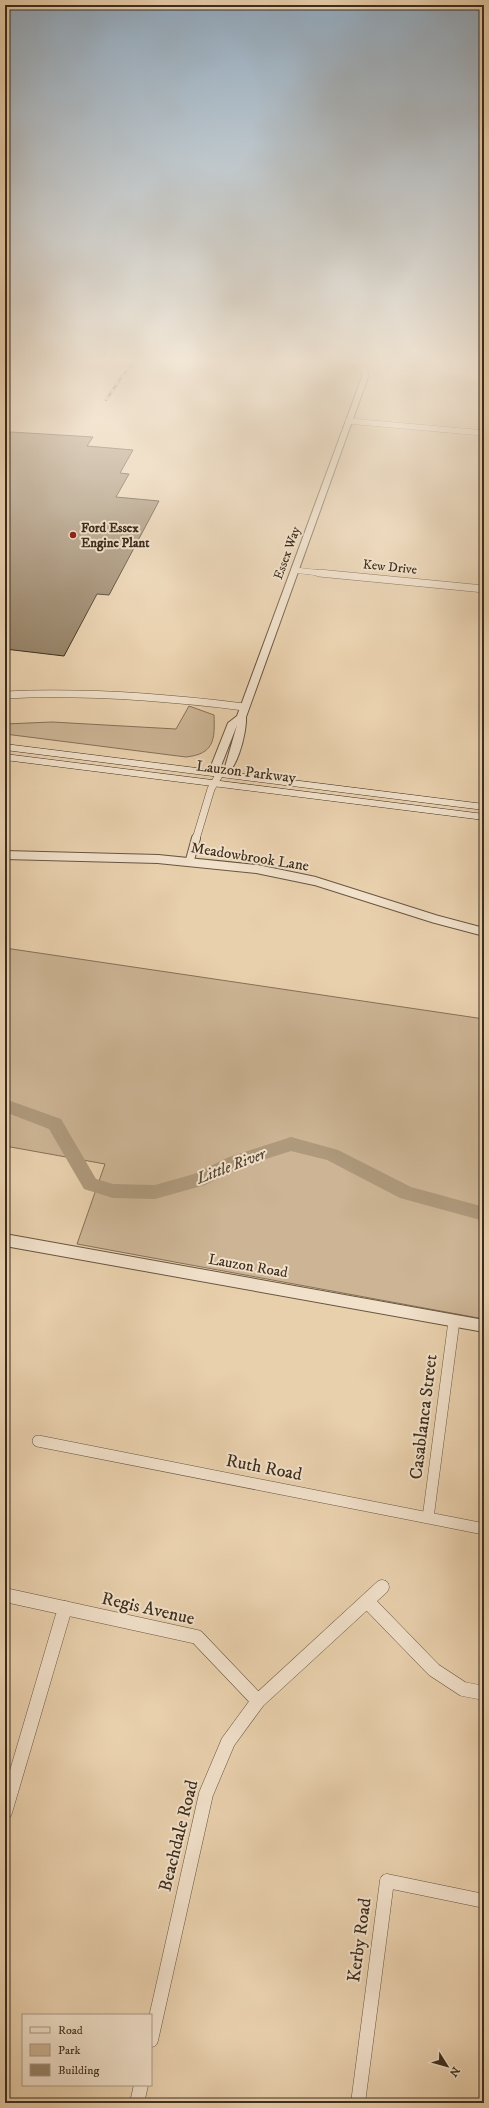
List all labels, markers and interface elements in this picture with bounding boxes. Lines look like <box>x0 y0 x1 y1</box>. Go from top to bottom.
place label: Ford Essex Engine Plant <box>81 520 150 552</box>
street label: Essex Way <box>270 524 304 582</box>
marker: Ford Essex Engine Plant <box>68 530 78 540</box>
street label: Kew Drive <box>362 556 418 578</box>
street label: Lauzon Parkway <box>195 756 298 788</box>
street label: Meadowbrook Lane <box>190 838 310 876</box>
water label: Little River <box>193 1143 270 1189</box>
street label: Lauzon Road <box>207 1250 290 1282</box>
street label: Casablanca Street <box>405 1353 443 1481</box>
street label: Ruth Road <box>224 1450 304 1486</box>
street label: Regis Avenue <box>99 1588 197 1630</box>
street label: Beachdale Road <box>155 1778 203 1894</box>
street label: Kerby Road <box>343 1897 377 1983</box>
legend <box>22 2014 152 2086</box>
text: Road <box>58 2023 83 2038</box>
text: Park <box>58 2043 80 2058</box>
north arrow <box>427 2046 467 2086</box>
text: Building <box>58 2063 99 2078</box>
text: N <box>446 2064 462 2079</box>

